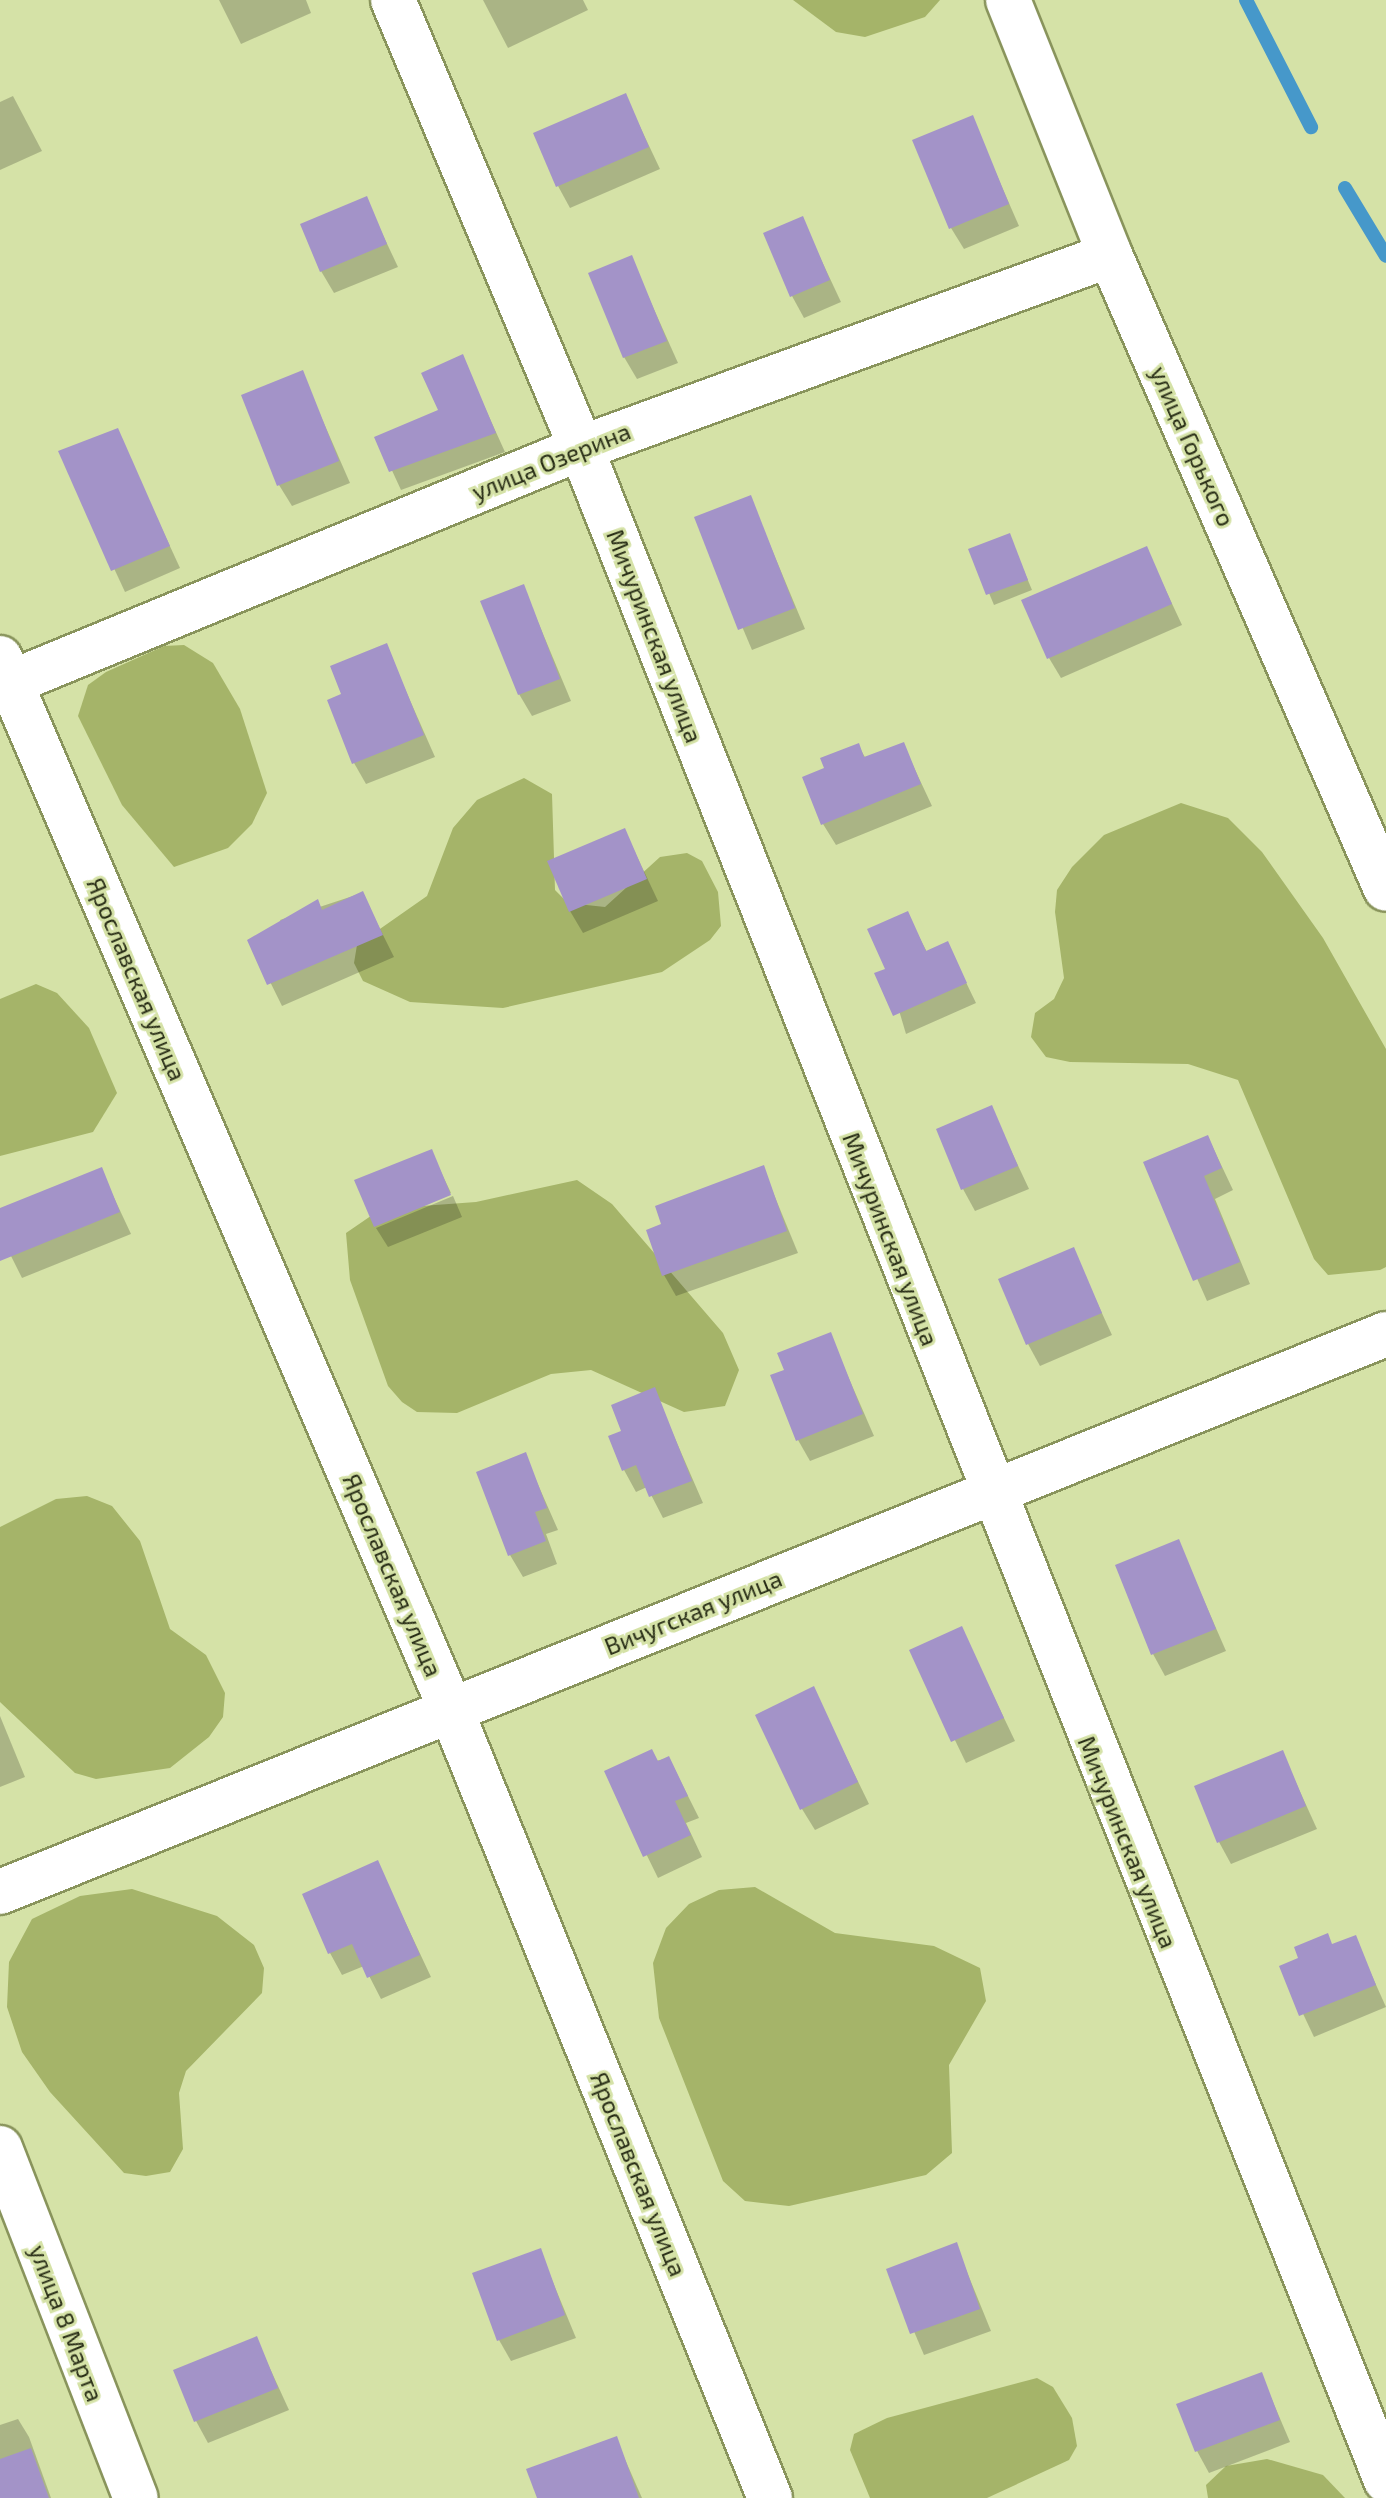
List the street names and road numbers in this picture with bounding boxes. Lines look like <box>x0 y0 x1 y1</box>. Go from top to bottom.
street label: улица Горького <box>1145 361 1241 531</box>
street label: улица Озерина <box>467 416 635 506</box>
street label: Мичуринская улица <box>601 525 709 747</box>
street label: Ярославская улица <box>81 873 193 1085</box>
street label: Мичуринская улица <box>837 1128 945 1350</box>
street label: Ярославская улица <box>337 1469 449 1681</box>
street label: Вичугская улица <box>600 1563 786 1661</box>
street label: Мичуринская улица <box>1072 1732 1184 1952</box>
street label: Ярославская улица <box>585 2068 693 2280</box>
street label: улица 8 Марта <box>24 2241 110 2405</box>

